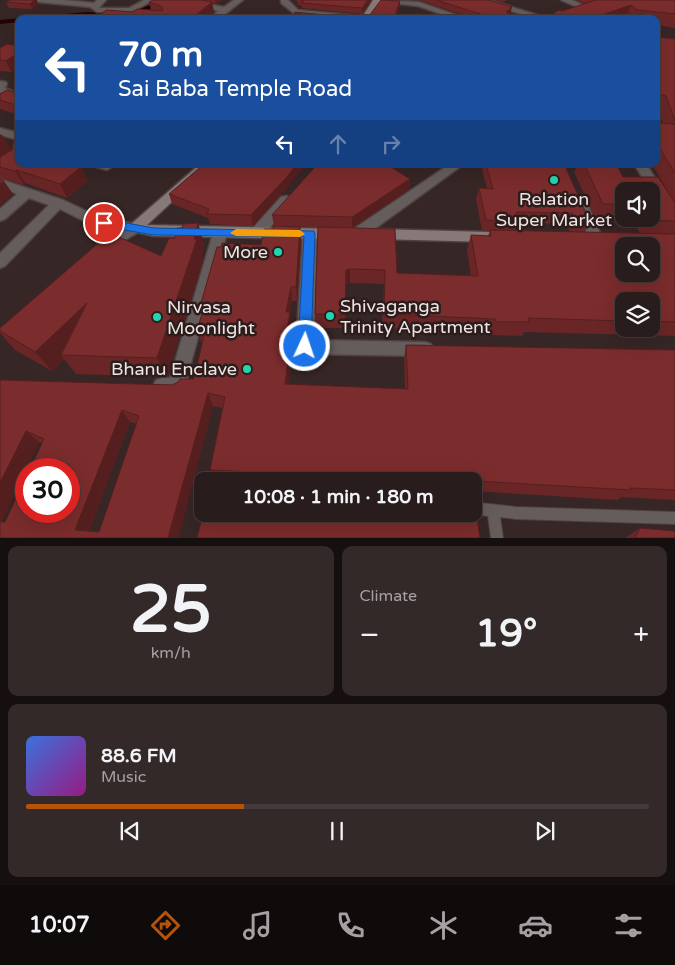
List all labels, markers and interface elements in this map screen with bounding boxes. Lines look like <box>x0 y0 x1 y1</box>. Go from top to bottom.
text: 70 m <box>118 34 203 76</box>
icon: left <box>35 35 100 100</box>
text: Sai Baba Temple Road <box>118 76 352 102</box>
icon: left <box>271 130 299 158</box>
icon: ahead <box>324 130 352 158</box>
icon: right <box>377 130 405 158</box>
marker: Relation Super Market <box>548 174 560 186</box>
map controls <box>615 182 660 337</box>
button: sound <box>615 182 660 227</box>
place label: Relation Super Market <box>496 188 612 231</box>
pin <box>83 202 125 244</box>
icon: arrive <box>90 209 118 237</box>
button: search <box>615 237 660 282</box>
place label: More <box>223 241 268 263</box>
marker: More <box>272 246 284 258</box>
button: layers <box>615 292 660 337</box>
place label: Shivaganga Trinity Apartment <box>340 295 491 338</box>
place label: Nirvasa Moonlight <box>167 296 255 339</box>
marker: Shivaganga Trinity Apartment <box>324 310 336 322</box>
marker: Nirvasa Moonlight <box>151 311 163 323</box>
position arrow <box>278 319 330 371</box>
place label: Bhanu Enclave <box>111 358 237 380</box>
marker: Bhanu Enclave <box>241 363 253 375</box>
speed limit sign: 30 <box>15 458 80 523</box>
text: 10:08 · 1 min · 180 m <box>242 486 434 508</box>
text: 25 <box>130 571 212 650</box>
text: Climate <box>360 586 417 606</box>
text: 19° <box>475 611 537 657</box>
text: − <box>360 618 379 652</box>
text: + <box>633 618 649 652</box>
text: km/h <box>151 643 191 663</box>
text: 88.6 FM <box>101 745 177 767</box>
text: Music <box>101 767 146 787</box>
icon: previous <box>116 817 144 845</box>
icon: pause <box>323 817 351 845</box>
icon: next <box>531 817 559 845</box>
icon: directions <box>148 908 183 943</box>
icon: music <box>240 908 275 943</box>
icon: phone <box>333 908 368 943</box>
icon: climate <box>426 908 461 943</box>
icon: car <box>518 908 553 943</box>
icon: filters <box>611 908 646 943</box>
text: 10:07 <box>29 912 90 938</box>

